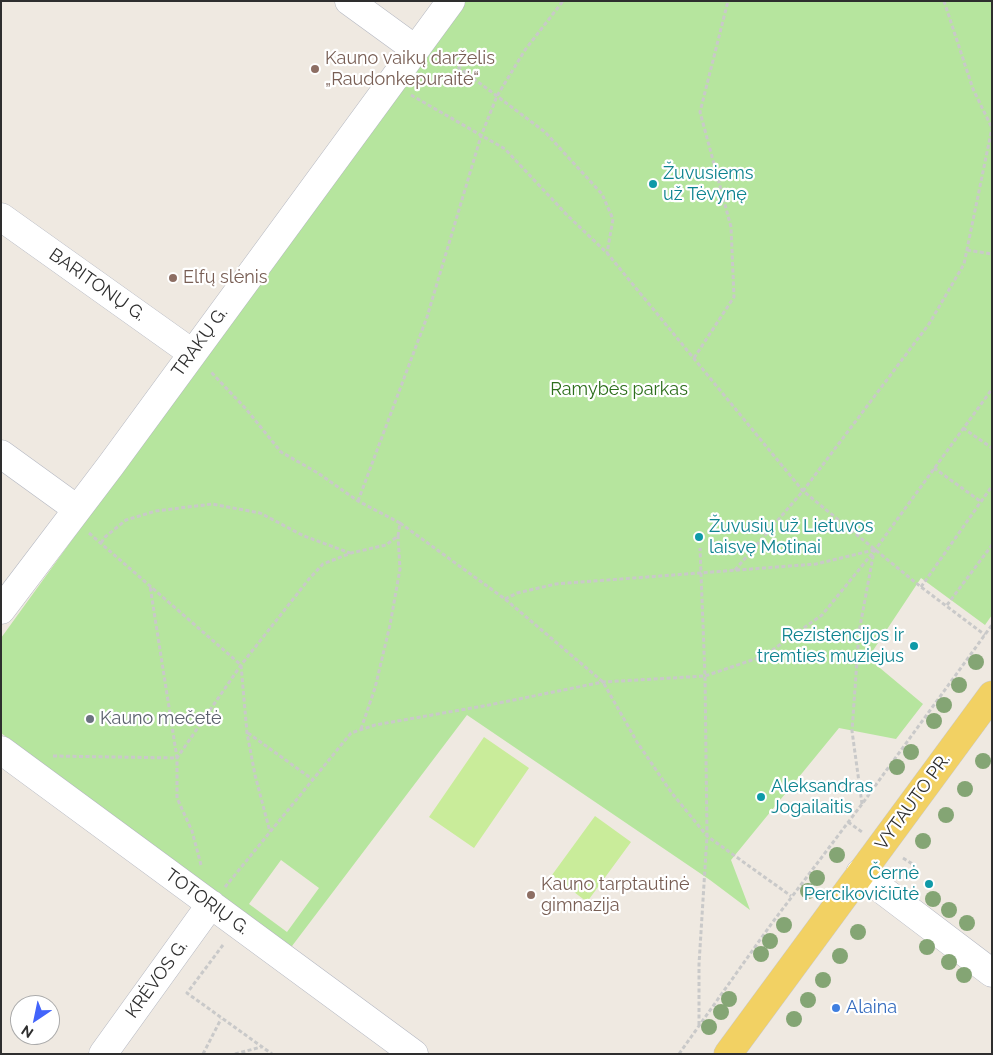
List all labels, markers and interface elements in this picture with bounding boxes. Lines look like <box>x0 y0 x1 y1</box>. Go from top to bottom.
place label: Kauno vaikų darželis „Raudonkepuraitė“ <box>325 48 495 90</box>
marker: Kauno vaikų darželis „Raudonkepuraitė“ <box>309 63 321 75</box>
place label: Žuvusiems už Tėvynę <box>663 163 753 205</box>
marker: Žuvusiems už Tėvynę <box>647 178 659 190</box>
street label: BARITONŲ G. <box>45 244 149 326</box>
place label: Elfų slėnis <box>183 267 267 289</box>
marker: Elfų slėnis <box>167 272 179 284</box>
street label: TRAKŲ G. <box>167 303 233 381</box>
park label: Ramybės parkas <box>550 379 688 401</box>
place label: Žuvusių už Lietuvos laisvę Motinai <box>709 516 873 558</box>
marker: Žuvusių už Lietuvos laisvę Motinai <box>693 531 705 543</box>
place label: Rezistencijos ir tremties muziejus <box>757 625 904 668</box>
marker: Rezistencijos ir tremties muziejus <box>908 640 920 652</box>
place label: Kauno mečetė <box>100 708 222 730</box>
marker: Kauno mečetė <box>84 713 96 725</box>
street label: VYTAUTO PR. <box>871 750 955 854</box>
place label: Aleksandras Jogailaitis <box>771 776 873 819</box>
marker: Aleksandras Jogailaitis <box>755 791 767 803</box>
place label: Černė Percikovičiūtė <box>804 863 919 906</box>
street label: TOTORIŲ G. <box>161 864 253 940</box>
place label: Kauno tarptautinė gimnazija <box>541 874 690 916</box>
marker: Černė Percikovičiūtė <box>923 878 935 890</box>
marker: Kauno tarptautinė gimnazija <box>525 889 537 901</box>
street label: KRĖVOS G. <box>121 936 193 1022</box>
north arrow <box>10 995 60 1045</box>
place label: Alaina <box>846 997 897 1019</box>
marker: Alaina <box>830 1002 842 1014</box>
text: N <box>18 1022 36 1041</box>

